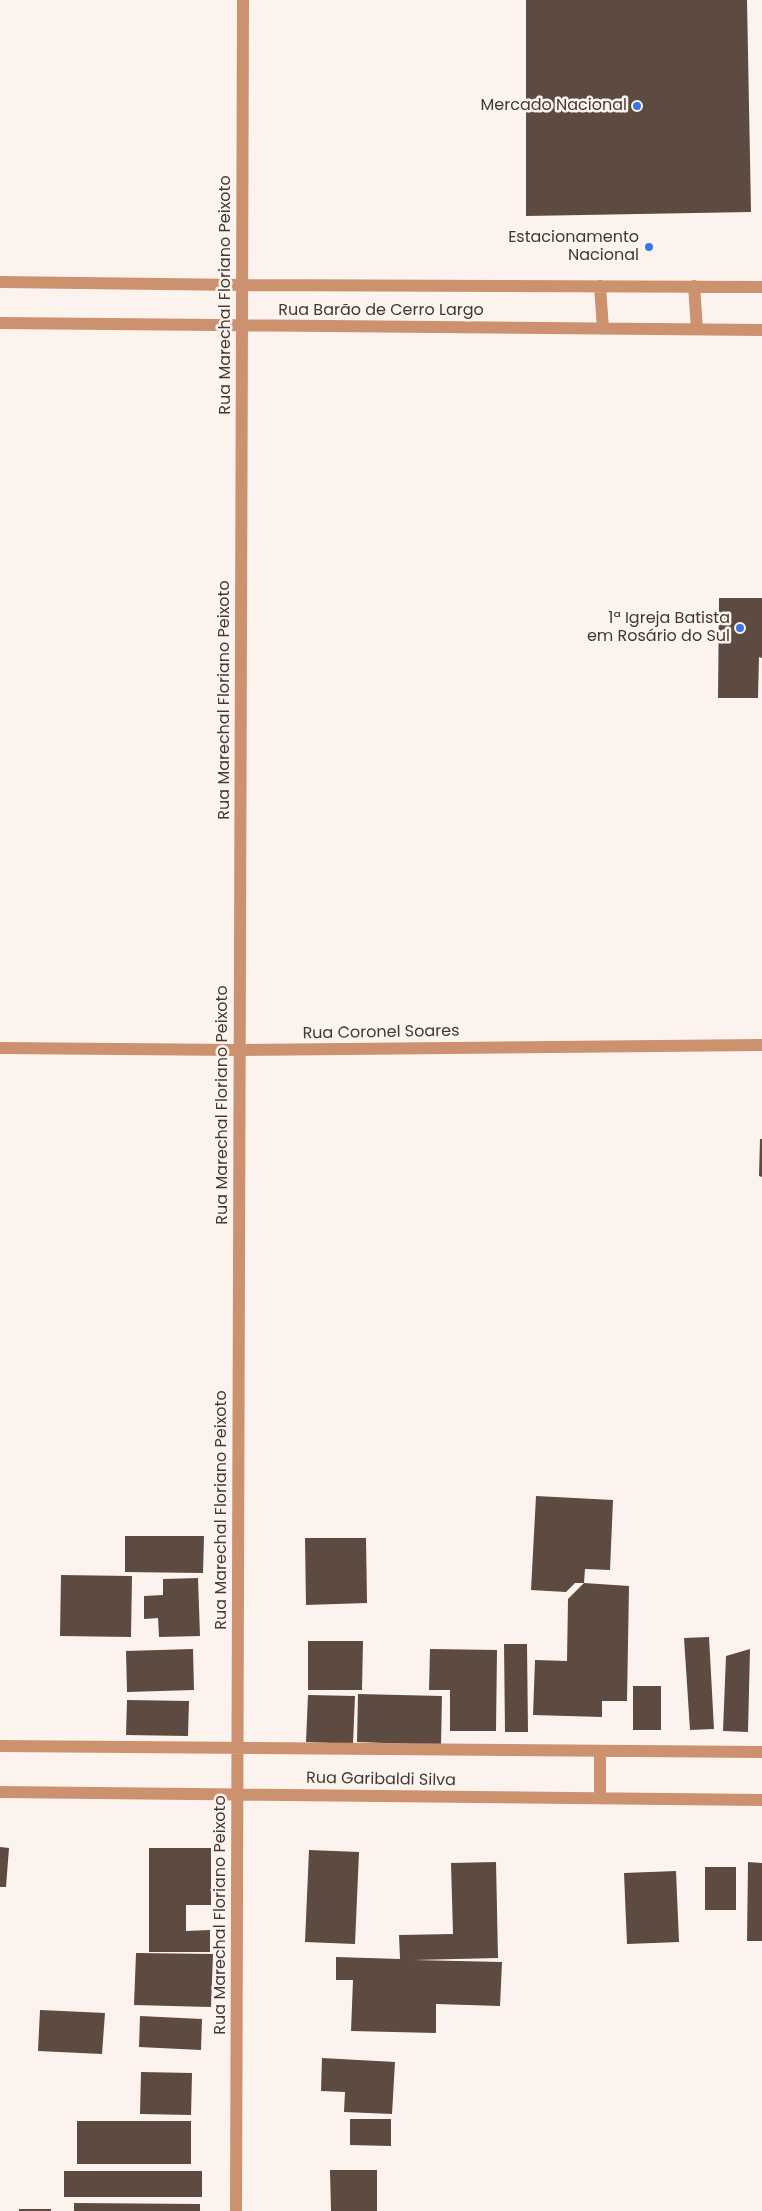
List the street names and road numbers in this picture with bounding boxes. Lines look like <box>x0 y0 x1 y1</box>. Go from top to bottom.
street label: Rua Marechal Floriano Peixoto <box>216 175 236 415</box>
street label: Rua Barão de Cerro Largo <box>278 301 484 321</box>
street label: Rua Marechal Floriano Peixoto <box>215 580 235 820</box>
street label: Rua Marechal Floriano Peixoto <box>213 985 233 1225</box>
street label: Rua Coronel Soares <box>302 1022 460 1044</box>
street label: Rua Marechal Floriano Peixoto <box>212 1390 232 1630</box>
street label: Rua Garibaldi Silva <box>306 1769 456 1791</box>
street label: Rua Marechal Floriano Peixoto <box>211 1795 231 2035</box>

